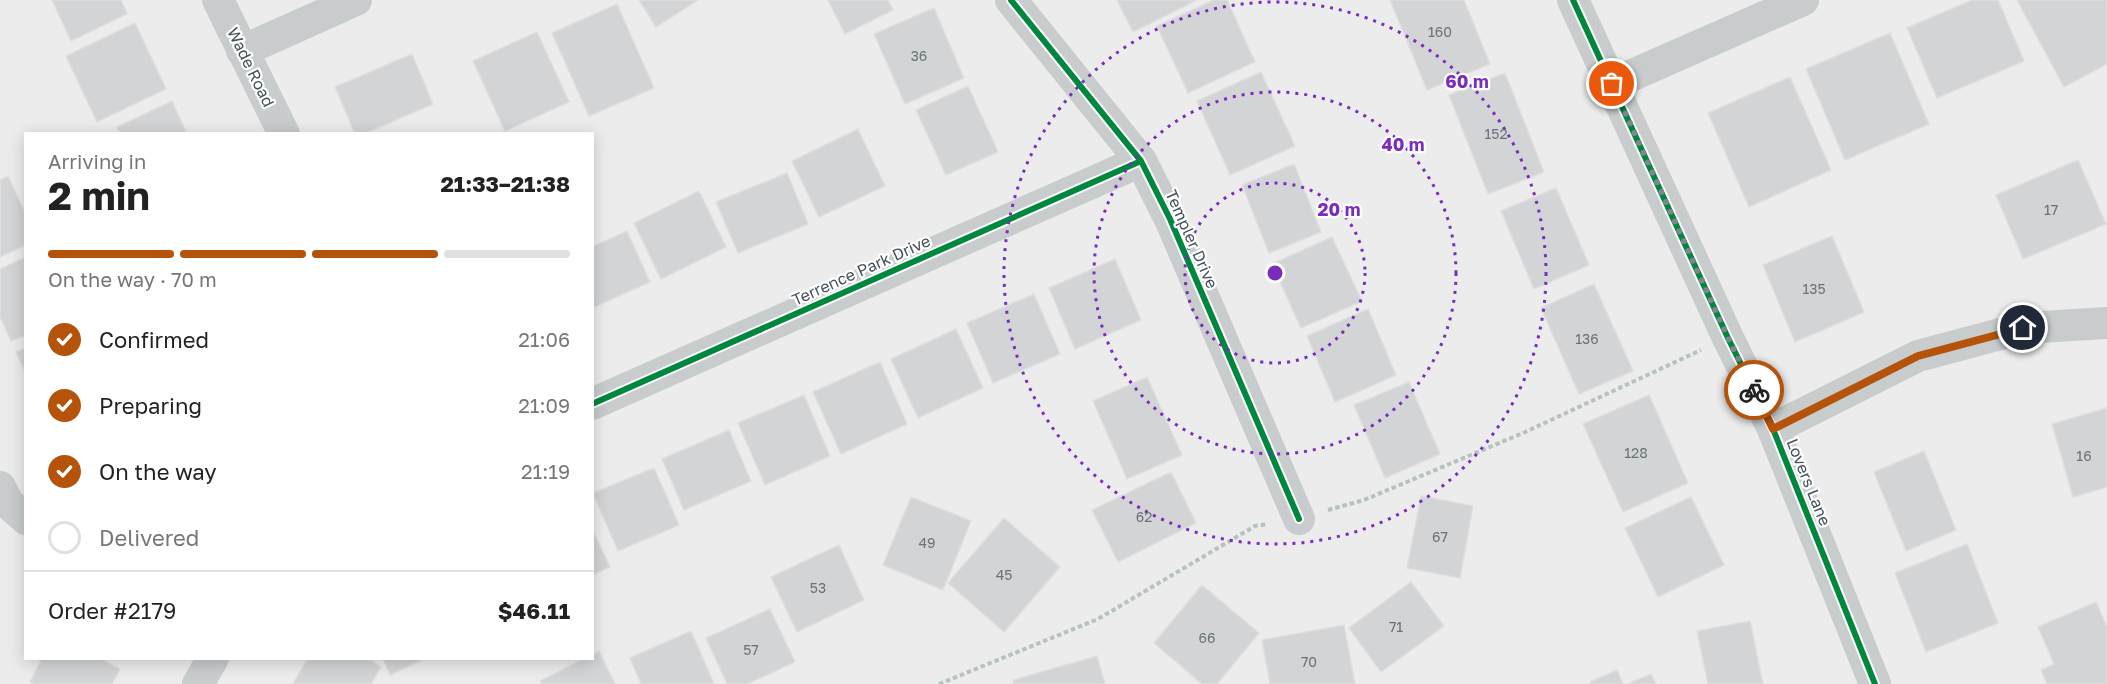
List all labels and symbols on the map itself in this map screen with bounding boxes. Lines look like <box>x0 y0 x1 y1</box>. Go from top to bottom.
house number: 160 <box>1428 23 1452 40</box>
street label: Wade Road <box>223 24 279 110</box>
house number: 36 <box>911 47 927 64</box>
pin <box>1586 58 1637 109</box>
text: 60 m <box>1445 70 1489 92</box>
house number: 152 <box>1484 125 1508 142</box>
text: 40 m <box>1381 133 1425 155</box>
street label: Templer Drive <box>1161 187 1223 291</box>
text: 20 m <box>1318 198 1360 220</box>
house number: 17 <box>2044 201 2058 218</box>
street label: Terrence Park Drive <box>789 230 933 310</box>
centre of rings <box>1265 263 1285 283</box>
house number: 135 <box>1802 280 1826 297</box>
pin <box>1997 302 2048 353</box>
house number: 136 <box>1575 330 1599 347</box>
courier <box>1724 360 1784 420</box>
street label: Lovers Lane <box>1782 435 1836 529</box>
house number: 128 <box>1624 444 1648 461</box>
house number: 16 <box>2076 447 2092 464</box>
house number: 62 <box>1136 508 1152 525</box>
house number: 67 <box>1432 528 1448 545</box>
house number: 49 <box>918 534 936 551</box>
house number: 45 <box>996 566 1012 583</box>
house number: 53 <box>810 579 826 596</box>
house number: 71 <box>1389 618 1403 635</box>
house number: 66 <box>1199 629 1215 646</box>
house number: 57 <box>743 641 759 658</box>
house number: 70 <box>1301 653 1317 670</box>

